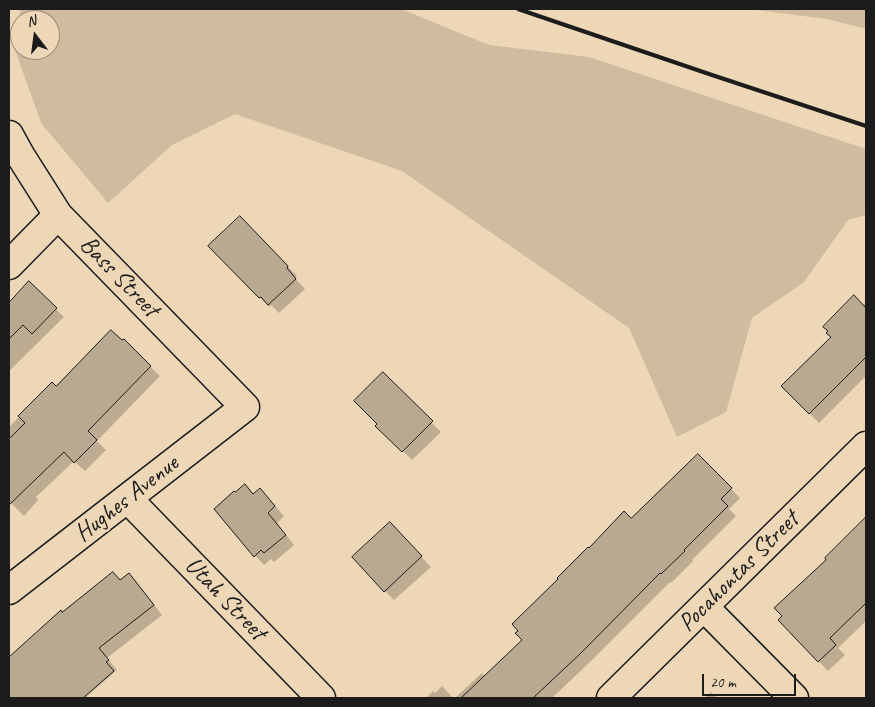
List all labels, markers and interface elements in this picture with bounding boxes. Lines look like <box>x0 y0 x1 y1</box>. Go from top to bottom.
north arrow <box>10 10 60 60</box>
text: N <box>25 12 38 30</box>
street label: Bass Street <box>73 230 165 324</box>
street label: Hughes Avenue <box>69 449 185 549</box>
street label: Pocahontas Street <box>672 505 806 639</box>
street label: Utah Street <box>178 551 272 647</box>
scale bar <box>705 664 799 696</box>
text: 20 m <box>710 673 736 692</box>

